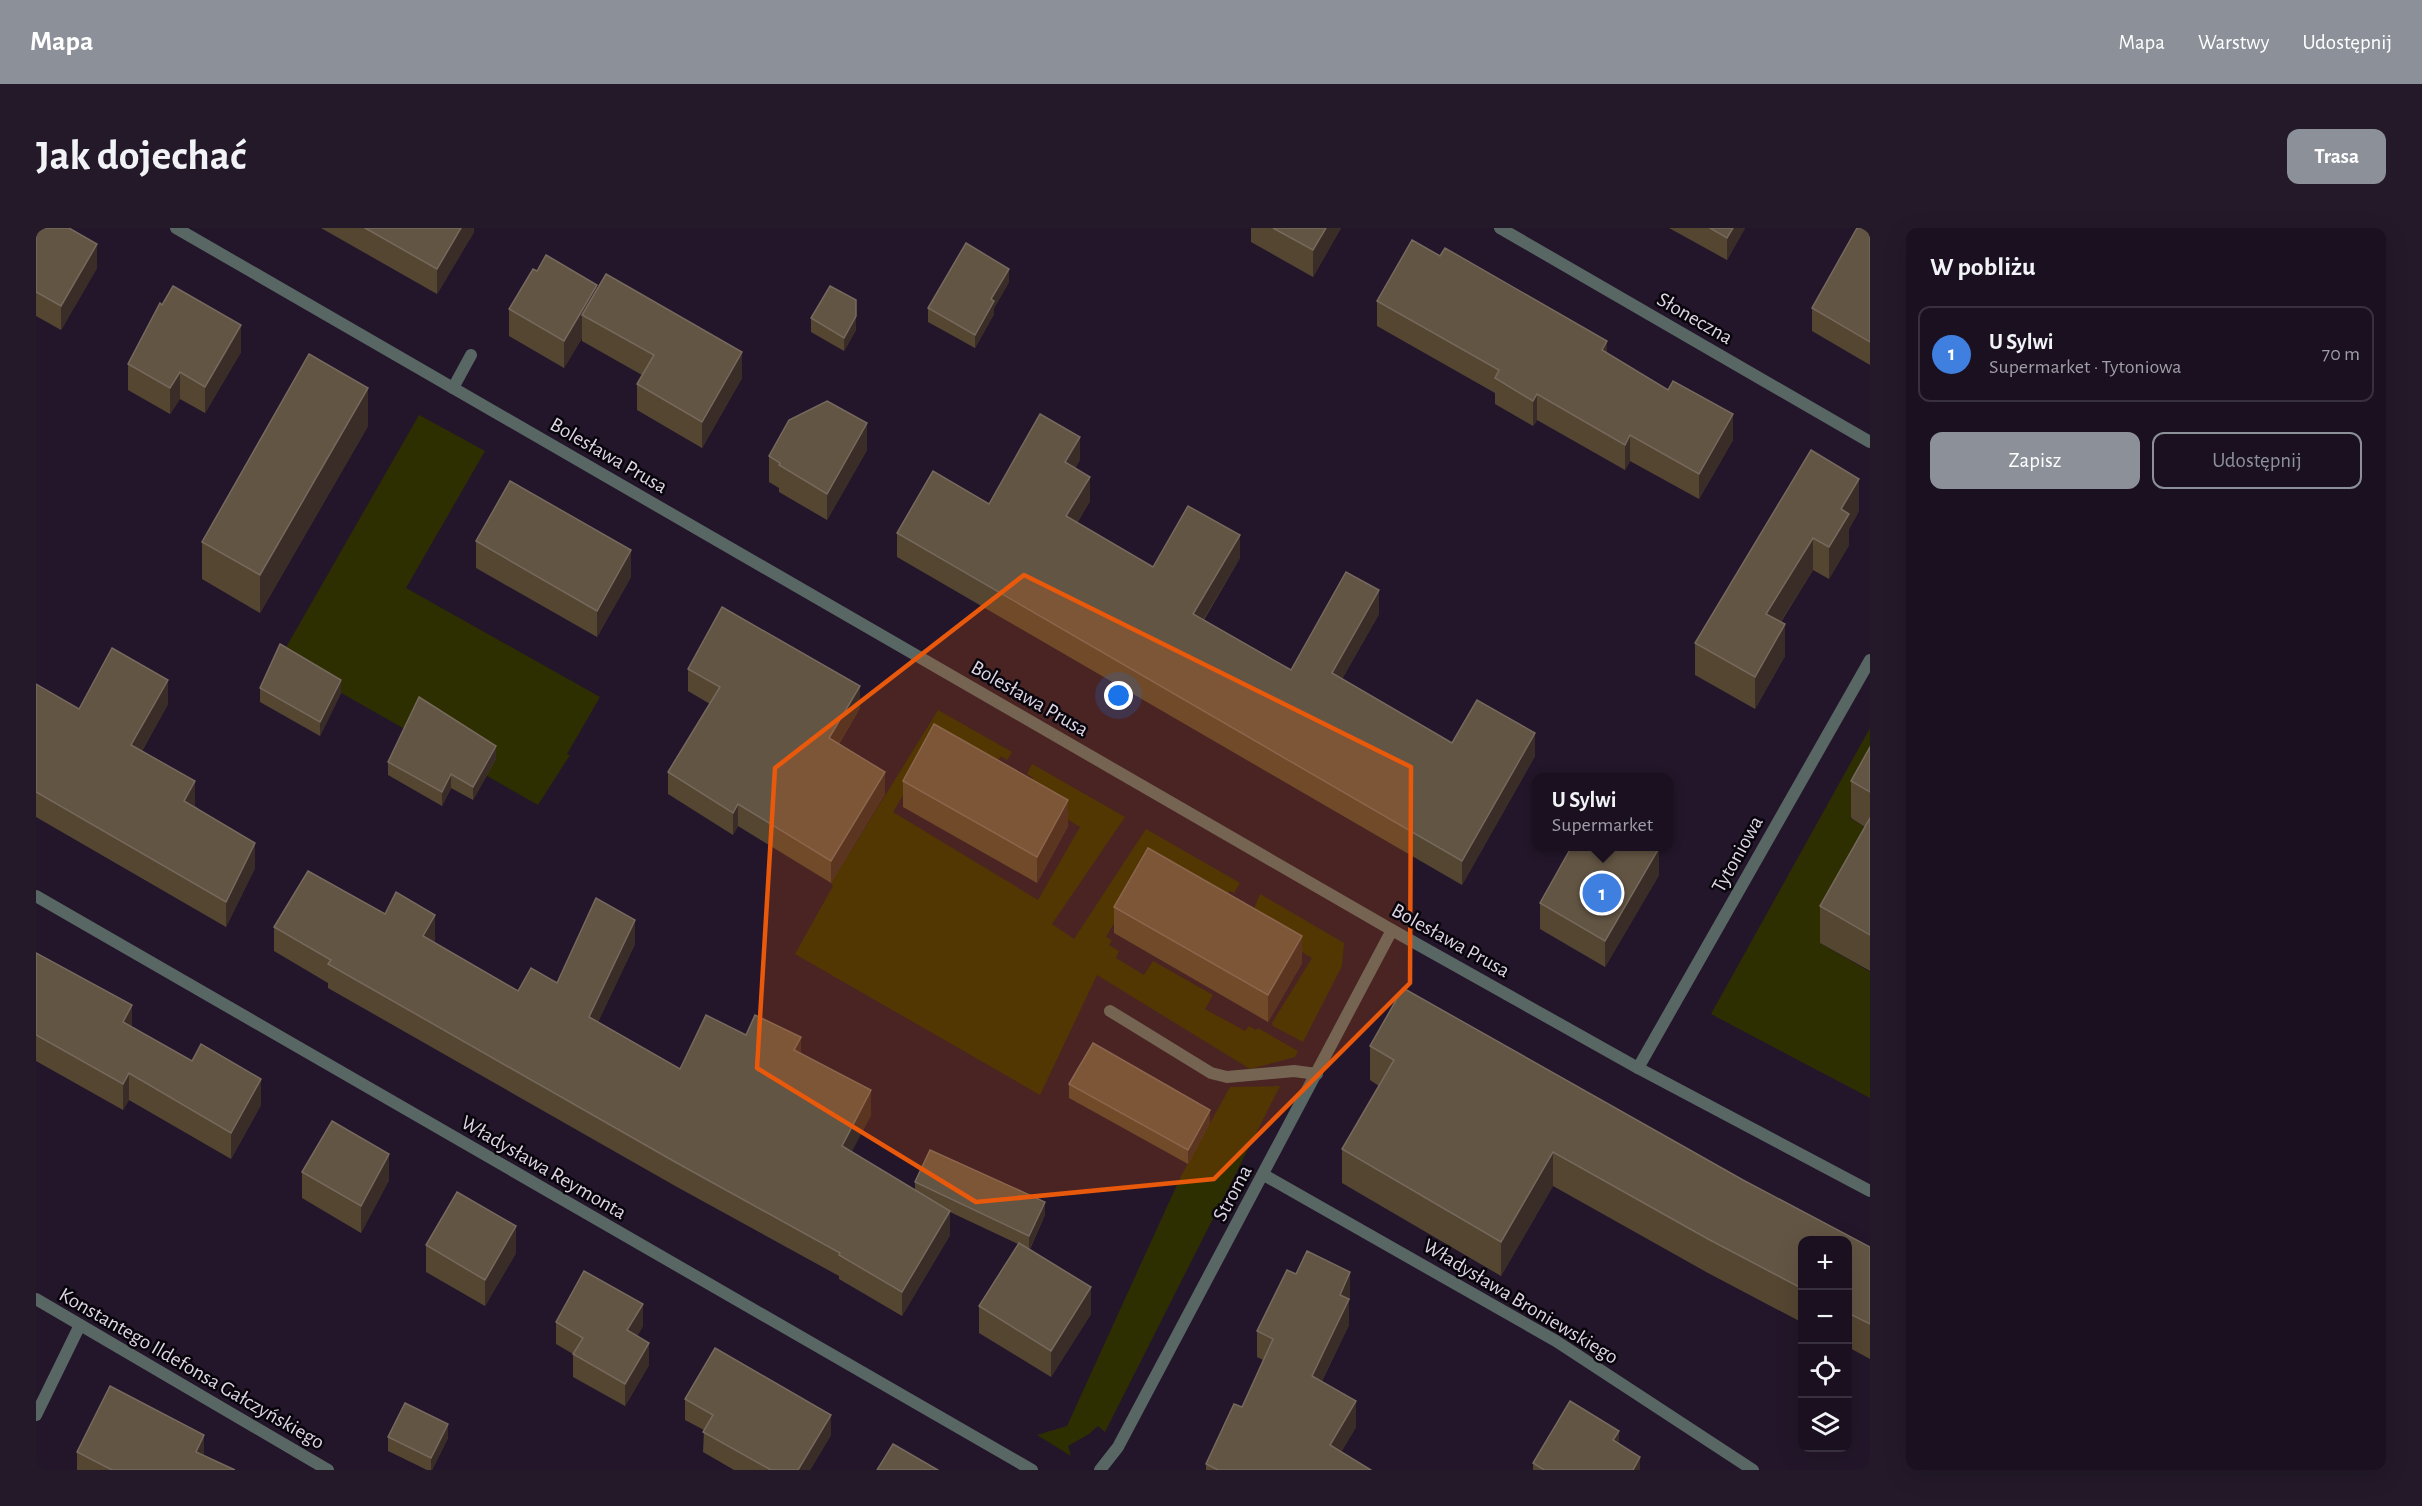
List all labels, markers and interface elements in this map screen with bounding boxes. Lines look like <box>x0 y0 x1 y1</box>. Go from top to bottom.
text: Mapa <box>30 28 93 56</box>
text: Mapa <box>2119 32 2165 53</box>
text: Warstwy <box>2198 32 2269 53</box>
text: Udostępnij <box>2302 32 2392 53</box>
button: Trasa <box>2287 129 2386 184</box>
text: Jak dojechać <box>36 135 246 177</box>
text: W pobliżu <box>1930 254 2036 280</box>
street label: Słoneczna <box>1653 289 1736 348</box>
text: U Sylwi <box>1989 331 2054 353</box>
text: 1 <box>1948 344 1955 364</box>
text: 70 m <box>2322 344 2360 364</box>
text: Supermarket · Tytoniowa <box>1989 357 2181 377</box>
street label: Bolesława Prusa <box>547 413 671 498</box>
button: Zapisz <box>1930 432 2140 489</box>
button: Udostępnij <box>2152 432 2362 489</box>
street label: Bolesława Prusa <box>968 656 1092 741</box>
your location <box>1104 681 1133 710</box>
popup <box>1532 773 1673 851</box>
text: U Sylwi <box>1552 789 1616 811</box>
street label: Tytoniowa <box>1708 812 1767 896</box>
text: Supermarket <box>1552 815 1653 835</box>
pin: 1 <box>1582 870 1622 916</box>
street label: Bolesława Prusa <box>1388 899 1514 982</box>
street label: Władysława Reymonta <box>458 1112 630 1223</box>
street label: Stroma <box>1209 1162 1256 1225</box>
street label: Władysława Broniewskiego <box>1420 1235 1622 1368</box>
map controls <box>1798 1236 1852 1452</box>
button: + <box>1798 1236 1852 1290</box>
street label: Konstantego Ildefonsa Gałczyńskiego <box>56 1284 328 1453</box>
button: − <box>1798 1290 1852 1344</box>
button: locate <box>1798 1344 1852 1398</box>
button: layers <box>1798 1398 1852 1452</box>

